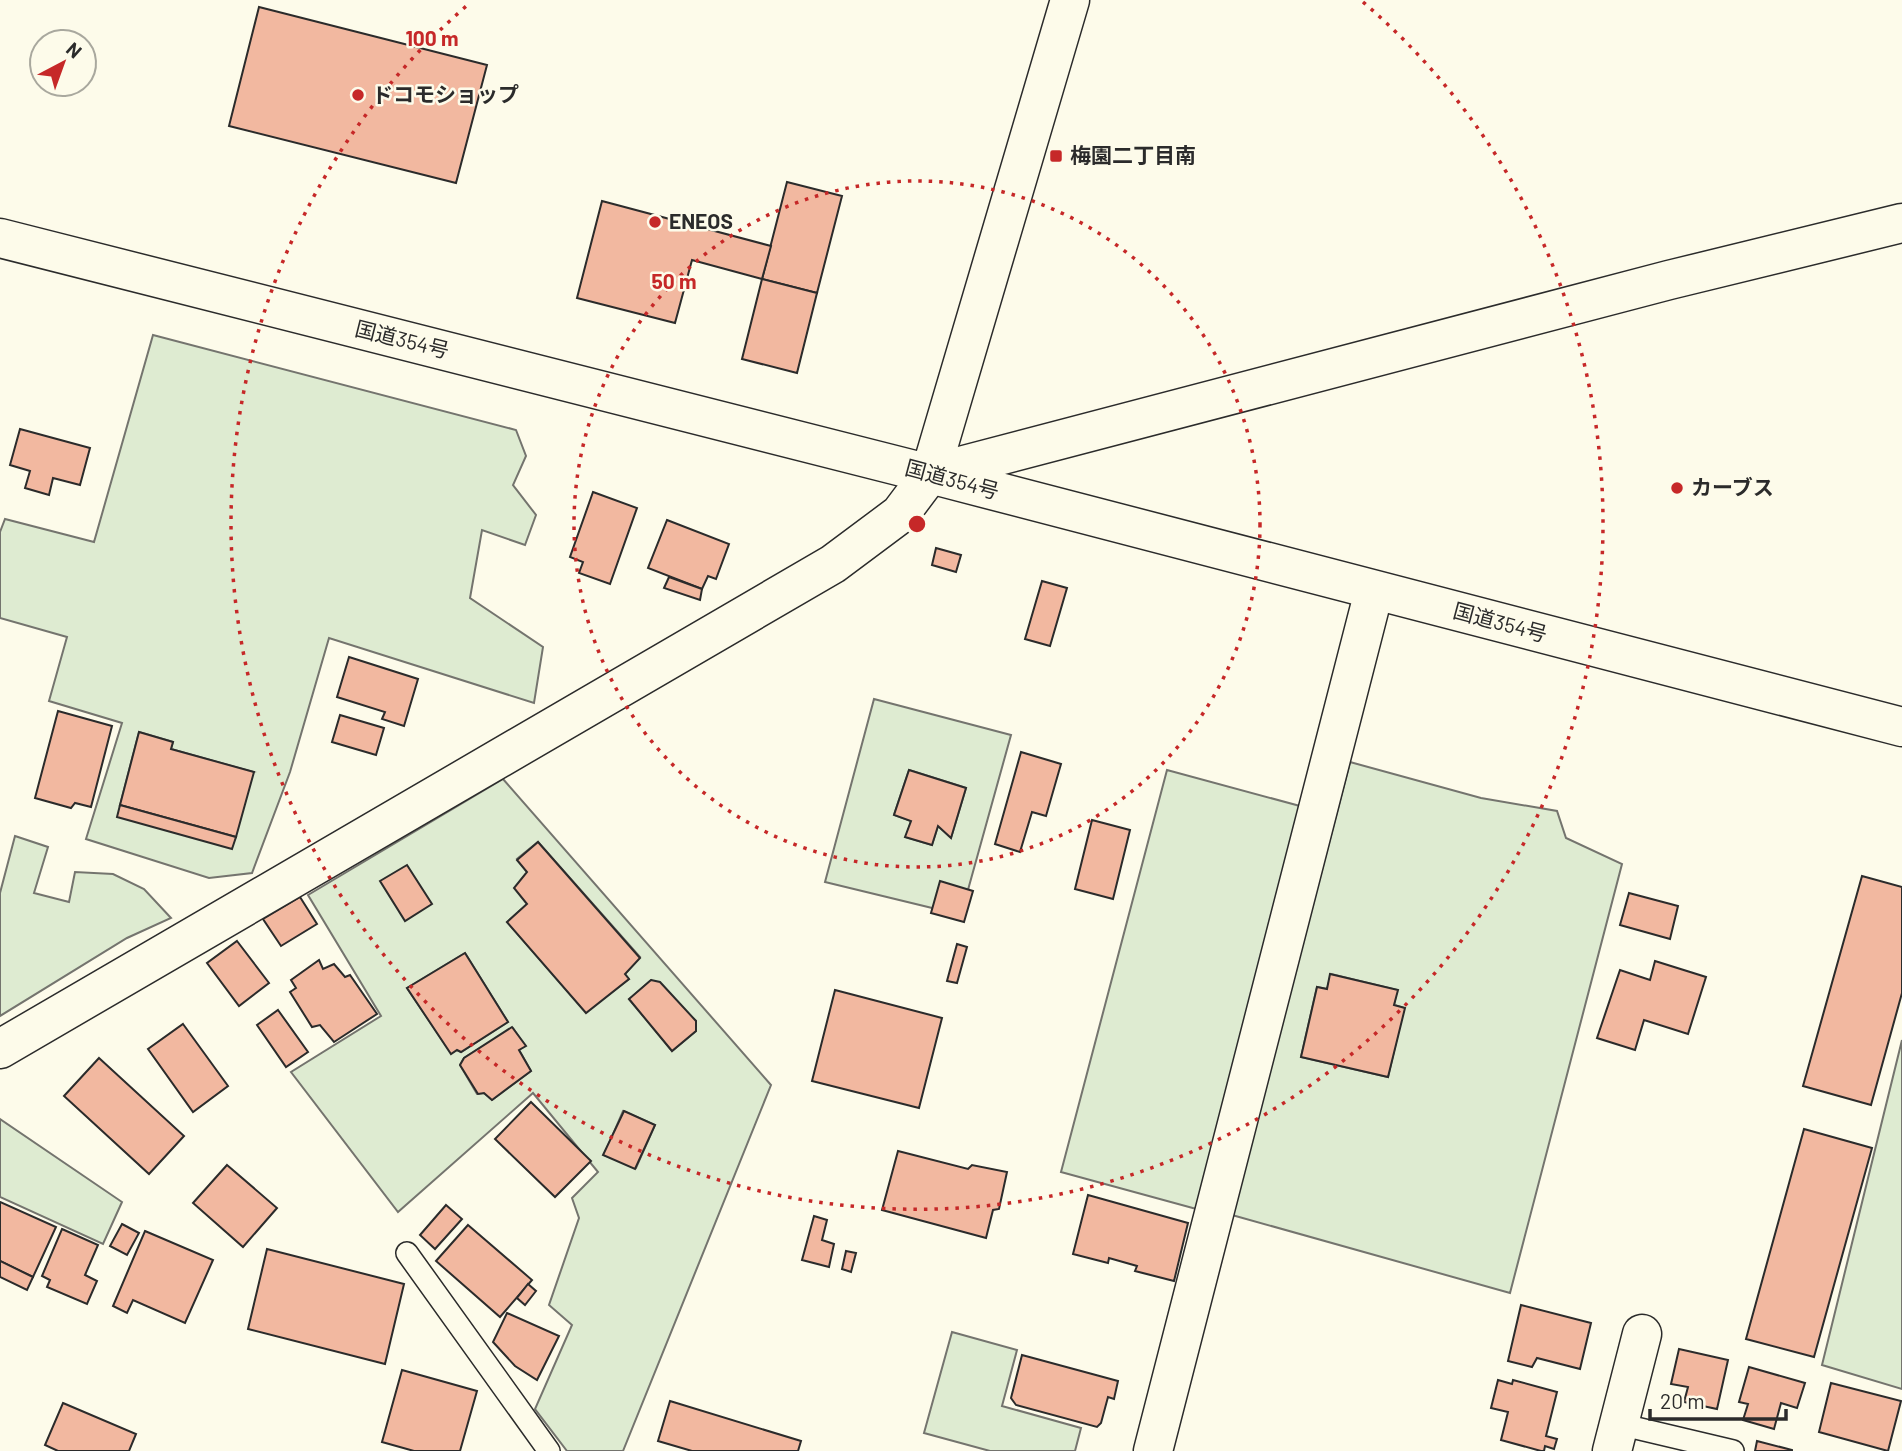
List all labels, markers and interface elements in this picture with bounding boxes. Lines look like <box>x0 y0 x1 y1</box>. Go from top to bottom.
text: 100 m <box>405 25 459 50</box>
north arrow <box>28 28 98 98</box>
text: N <box>62 37 87 63</box>
place label: ドコモショップ <box>372 81 519 106</box>
marker: ドコモショップ <box>350 87 366 103</box>
place label: 梅園二丁目南 <box>1070 142 1196 167</box>
marker: 梅園二丁目南 <box>1048 148 1064 164</box>
place label: ENEOS <box>669 208 733 233</box>
marker: ENEOS <box>647 214 663 230</box>
text: 50 m <box>651 268 697 293</box>
street label: 国道354号 <box>353 315 452 362</box>
street label: 国道354号 <box>903 454 1002 503</box>
place label: カーブス <box>1691 474 1774 499</box>
marker: カーブス <box>1669 480 1685 496</box>
centre of rings <box>905 512 929 536</box>
street label: 国道354号 <box>1451 597 1550 646</box>
scale bar <box>1650 1378 1786 1422</box>
text: 20 m <box>1660 1388 1705 1413</box>

